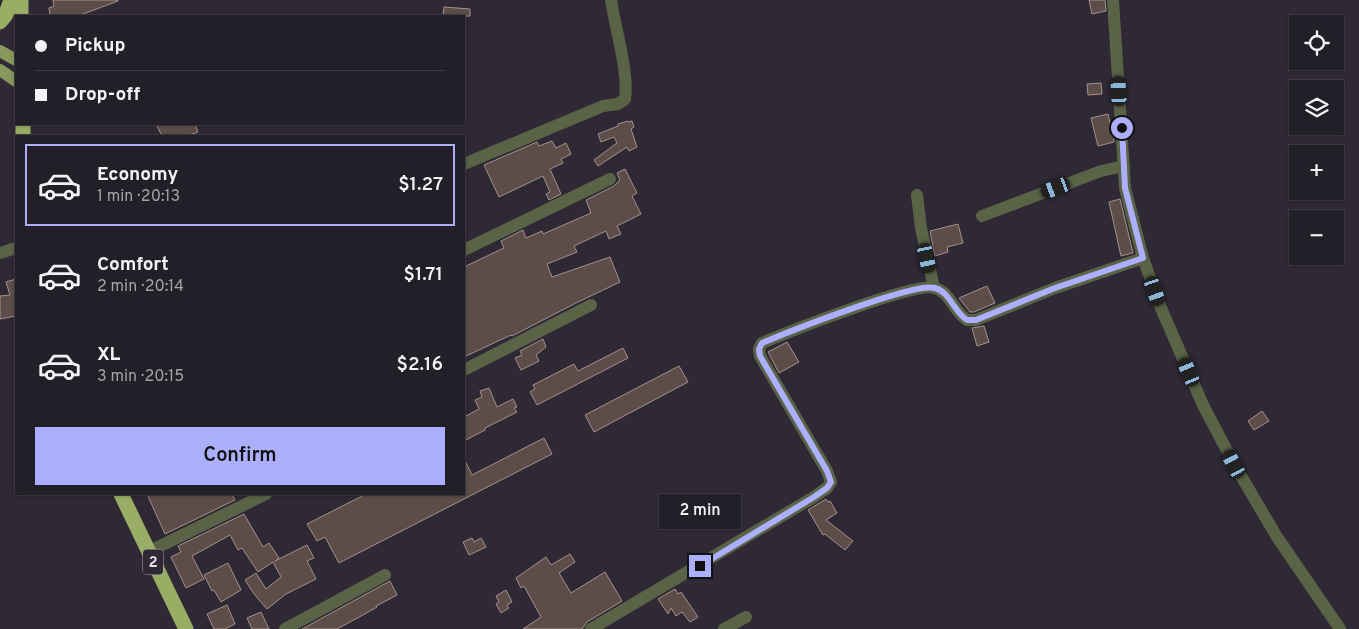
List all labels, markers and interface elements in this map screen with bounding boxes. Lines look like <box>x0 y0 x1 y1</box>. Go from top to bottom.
map controls <box>1289 15 1344 265</box>
button: locate <box>1289 15 1344 70</box>
text: Pickup <box>65 34 125 58</box>
car <box>1110 76 1127 106</box>
button: layers <box>1289 80 1344 135</box>
text: Drop-off <box>65 83 140 107</box>
route start <box>1111 117 1133 139</box>
button: + <box>1289 145 1344 200</box>
icon: car <box>37 163 82 208</box>
text: Economy <box>97 163 178 187</box>
text: $1.27 <box>398 173 443 197</box>
car <box>1039 176 1072 200</box>
text: 1 min · 20:13 <box>97 187 180 207</box>
button: − <box>1289 210 1344 265</box>
car <box>916 242 937 274</box>
icon: car <box>37 253 82 298</box>
text: Comfort <box>97 253 169 277</box>
text: $1.71 <box>404 263 443 287</box>
car <box>1143 274 1166 308</box>
text: 2 min · 20:14 <box>97 277 184 297</box>
icon: car <box>37 343 82 388</box>
text: XL <box>97 343 120 367</box>
text: $2.16 <box>397 353 443 377</box>
car <box>1176 355 1201 389</box>
text: 3 min · 20:15 <box>97 367 184 387</box>
button: Confirm <box>35 427 445 485</box>
car <box>1220 447 1247 481</box>
callout: 2 min <box>659 494 741 528</box>
text: 2 min <box>679 501 721 521</box>
road number: 2 <box>143 550 163 574</box>
route end <box>689 555 711 577</box>

